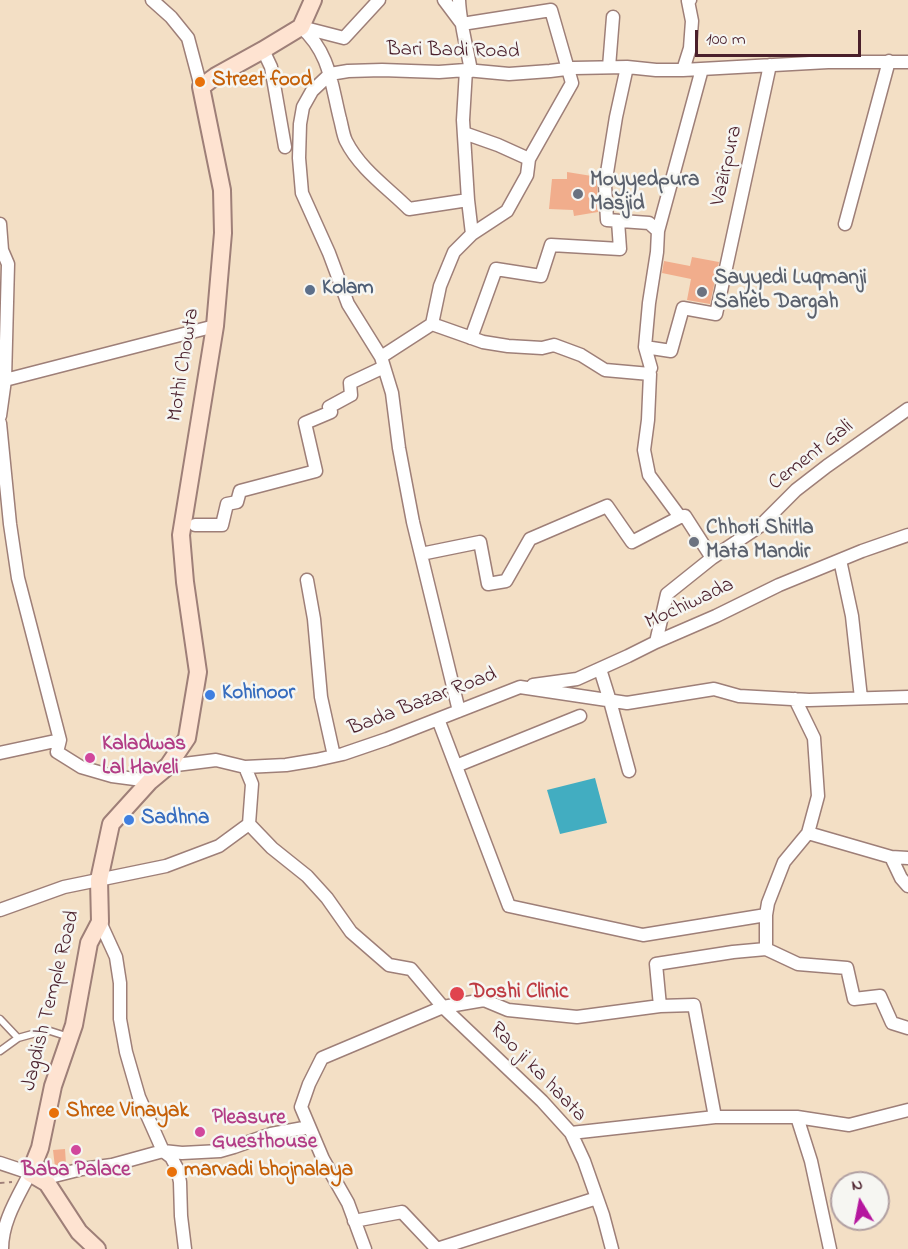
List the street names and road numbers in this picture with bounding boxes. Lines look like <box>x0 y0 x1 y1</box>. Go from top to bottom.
street label: Bari Badi Road <box>386 38 520 66</box>
street label: Vazirpura <box>707 123 749 209</box>
street label: Mothi Chowta <box>164 307 206 423</box>
street label: Cement Gali <box>764 415 860 497</box>
street label: Mochiwada <box>642 574 738 636</box>
street label: Bada Bazar Road <box>345 663 501 743</box>
street label: Jagdish Temple Road <box>17 908 87 1094</box>
street label: Rao ji ka haata <box>483 1018 591 1128</box>

